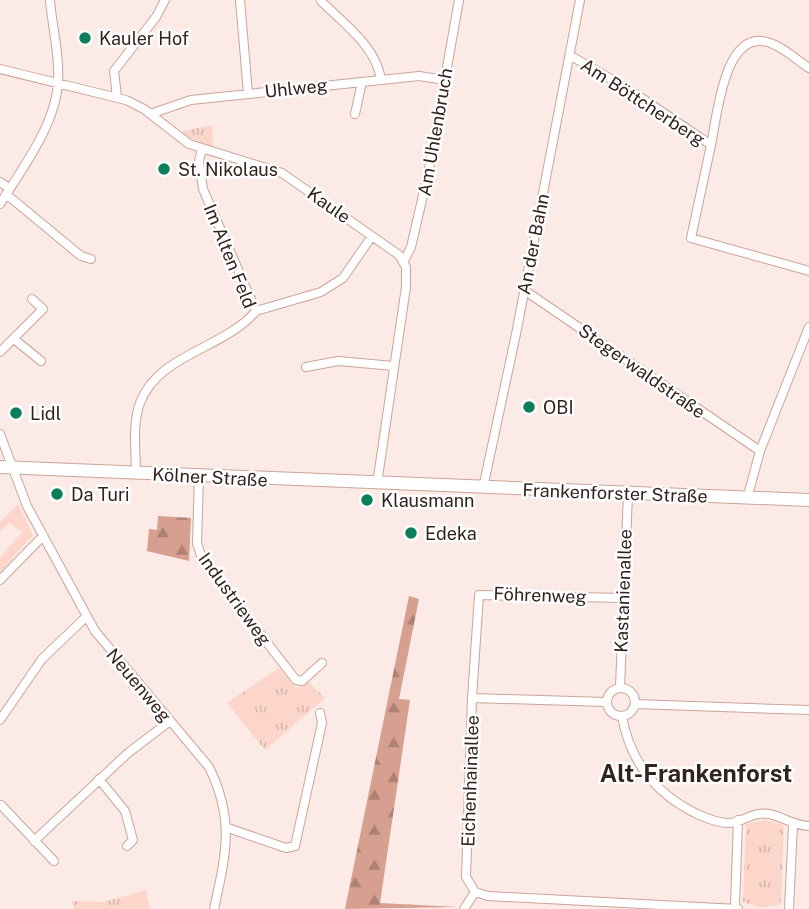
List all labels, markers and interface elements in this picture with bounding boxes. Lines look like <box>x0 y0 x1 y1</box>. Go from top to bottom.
place label: Kauler Hof <box>99 28 189 49</box>
marker: Kauler Hof <box>77 30 93 46</box>
street label: Am Böttcherberg <box>577 54 709 150</box>
street label: Am Uhlenbruch <box>413 66 457 198</box>
street label: Uhlweg <box>263 74 329 102</box>
place label: St. Nikolaus <box>178 159 278 180</box>
marker: St. Nikolaus <box>156 161 172 177</box>
street label: Kaule <box>303 183 355 227</box>
street label: An der Bahn <box>513 192 553 296</box>
street label: Im Alten Feld <box>200 201 260 311</box>
street label: Stegerwaldstraße <box>575 319 709 423</box>
place label: OBI <box>543 397 574 418</box>
marker: OBI <box>521 399 537 415</box>
place label: Lidl <box>30 403 61 424</box>
marker: Lidl <box>8 405 24 421</box>
street label: Kölner Straße <box>152 463 268 491</box>
street label: Frankenforster Straße <box>522 479 708 507</box>
place label: Da Turi <box>71 484 130 505</box>
marker: Da Turi <box>49 486 65 502</box>
place label: Klausmann <box>381 490 474 511</box>
marker: Klausmann <box>359 492 375 508</box>
place label: Edeka <box>425 523 477 544</box>
marker: Edeka <box>403 525 419 541</box>
street label: Kastanienallee <box>610 529 636 653</box>
street label: Industrieweg <box>194 549 276 649</box>
street label: Föhrenweg <box>493 583 587 607</box>
street label: Neuenweg <box>102 644 176 726</box>
street label: Eichenhainallee <box>457 715 483 847</box>
district label: Alt-Frankenforst <box>600 759 792 787</box>

